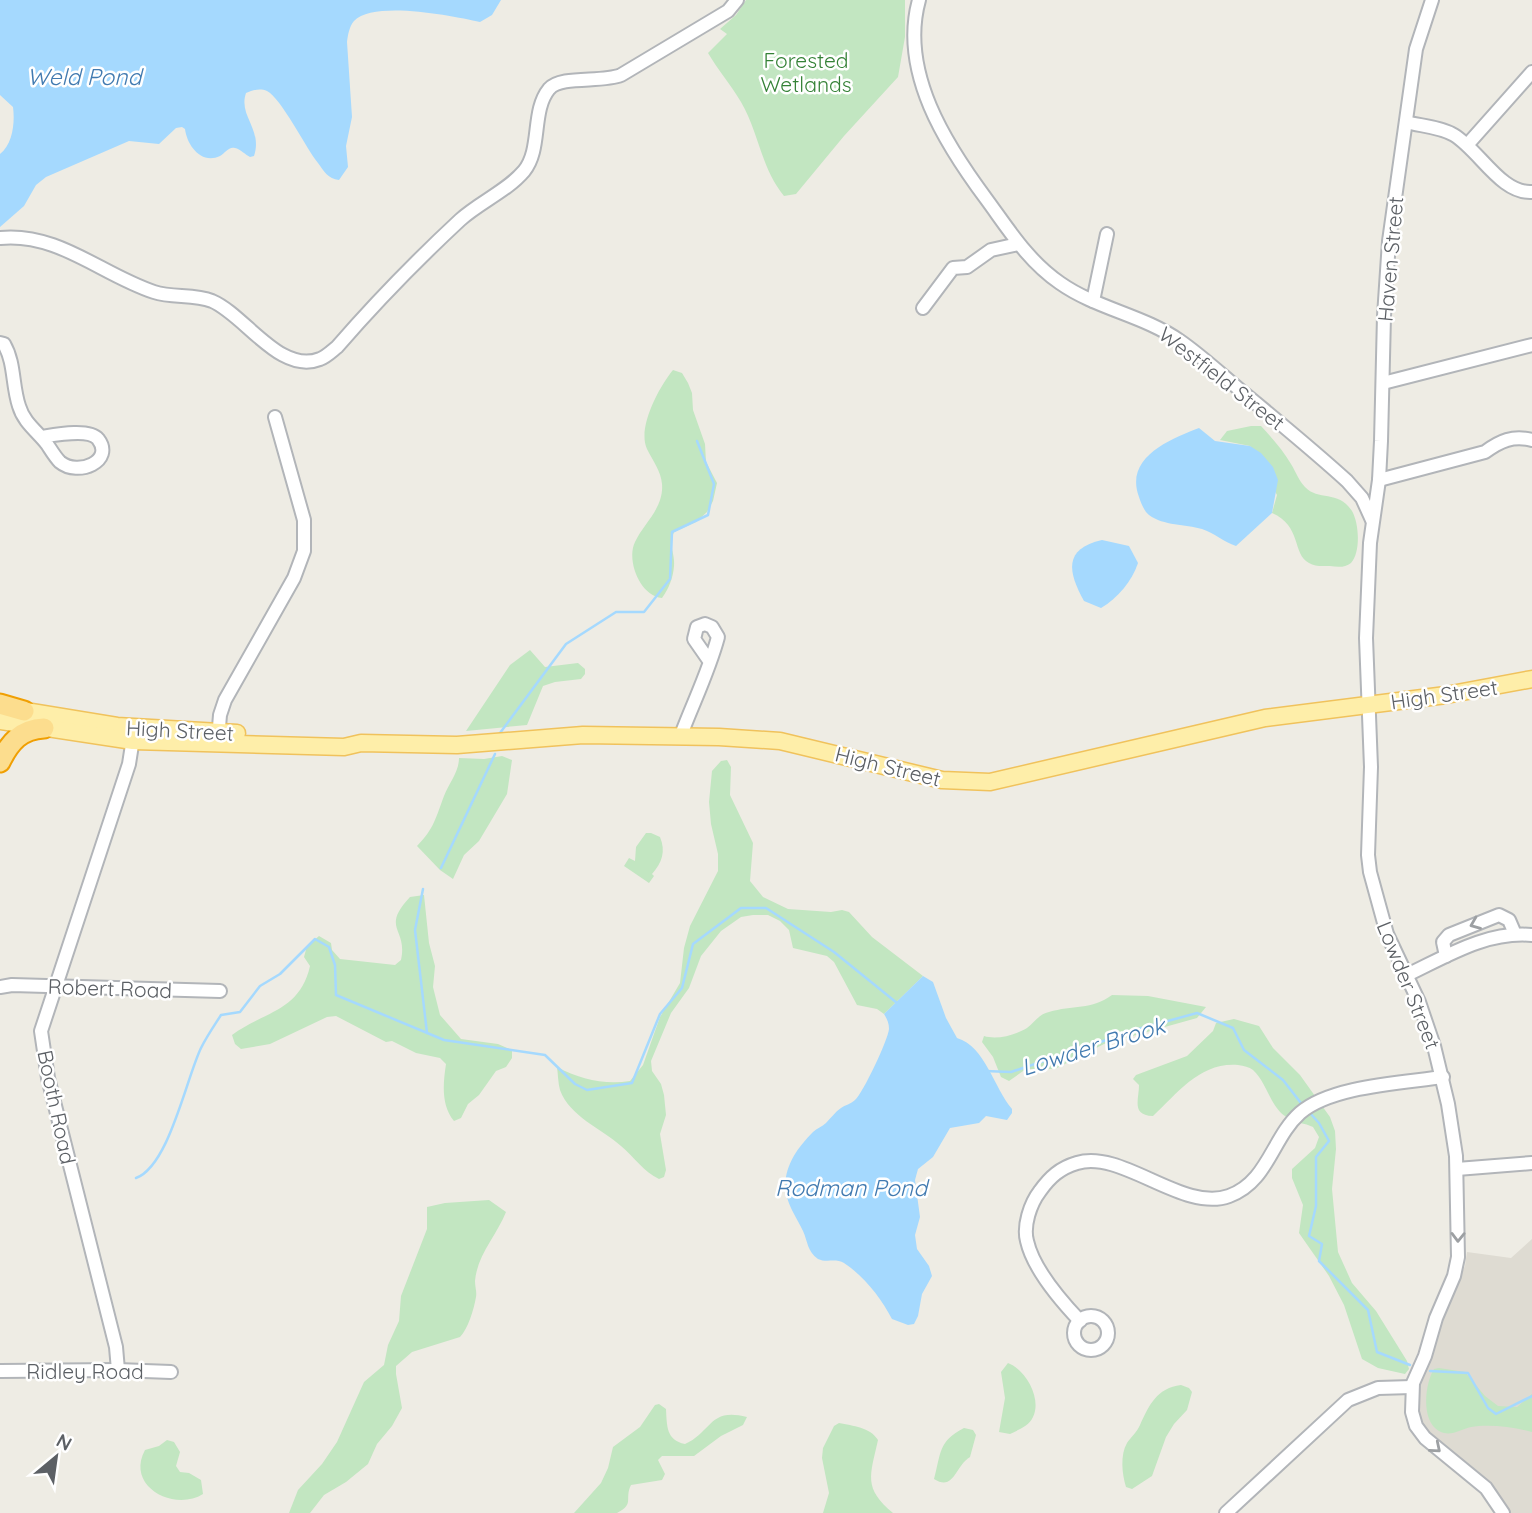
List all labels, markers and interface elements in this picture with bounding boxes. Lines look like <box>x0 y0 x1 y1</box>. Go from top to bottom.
park label: Forested Wetlands <box>760 47 852 97</box>
water label: Weld Pond <box>27 62 144 91</box>
street label: Haven Street <box>1372 195 1408 323</box>
street label: Westfield Street <box>1154 321 1290 435</box>
street label: High Street <box>1389 674 1499 714</box>
street label: High Street <box>126 714 234 746</box>
street label: High Street <box>833 740 943 792</box>
one-way arrow <box>1470 916 1482 930</box>
street label: Lowder Street <box>1372 917 1446 1053</box>
street label: Robert Road <box>47 973 173 1003</box>
water label: Lowder Brook <box>1018 1010 1170 1082</box>
street label: Booth Road <box>32 1048 82 1166</box>
water label: Rodman Pond <box>775 1173 930 1202</box>
one-way arrow <box>1451 1232 1466 1243</box>
street label: Ridley Road <box>26 1358 144 1384</box>
north arrow <box>21 1422 91 1492</box>
text: N <box>52 1428 76 1456</box>
one-way arrow <box>1429 1439 1441 1452</box>

